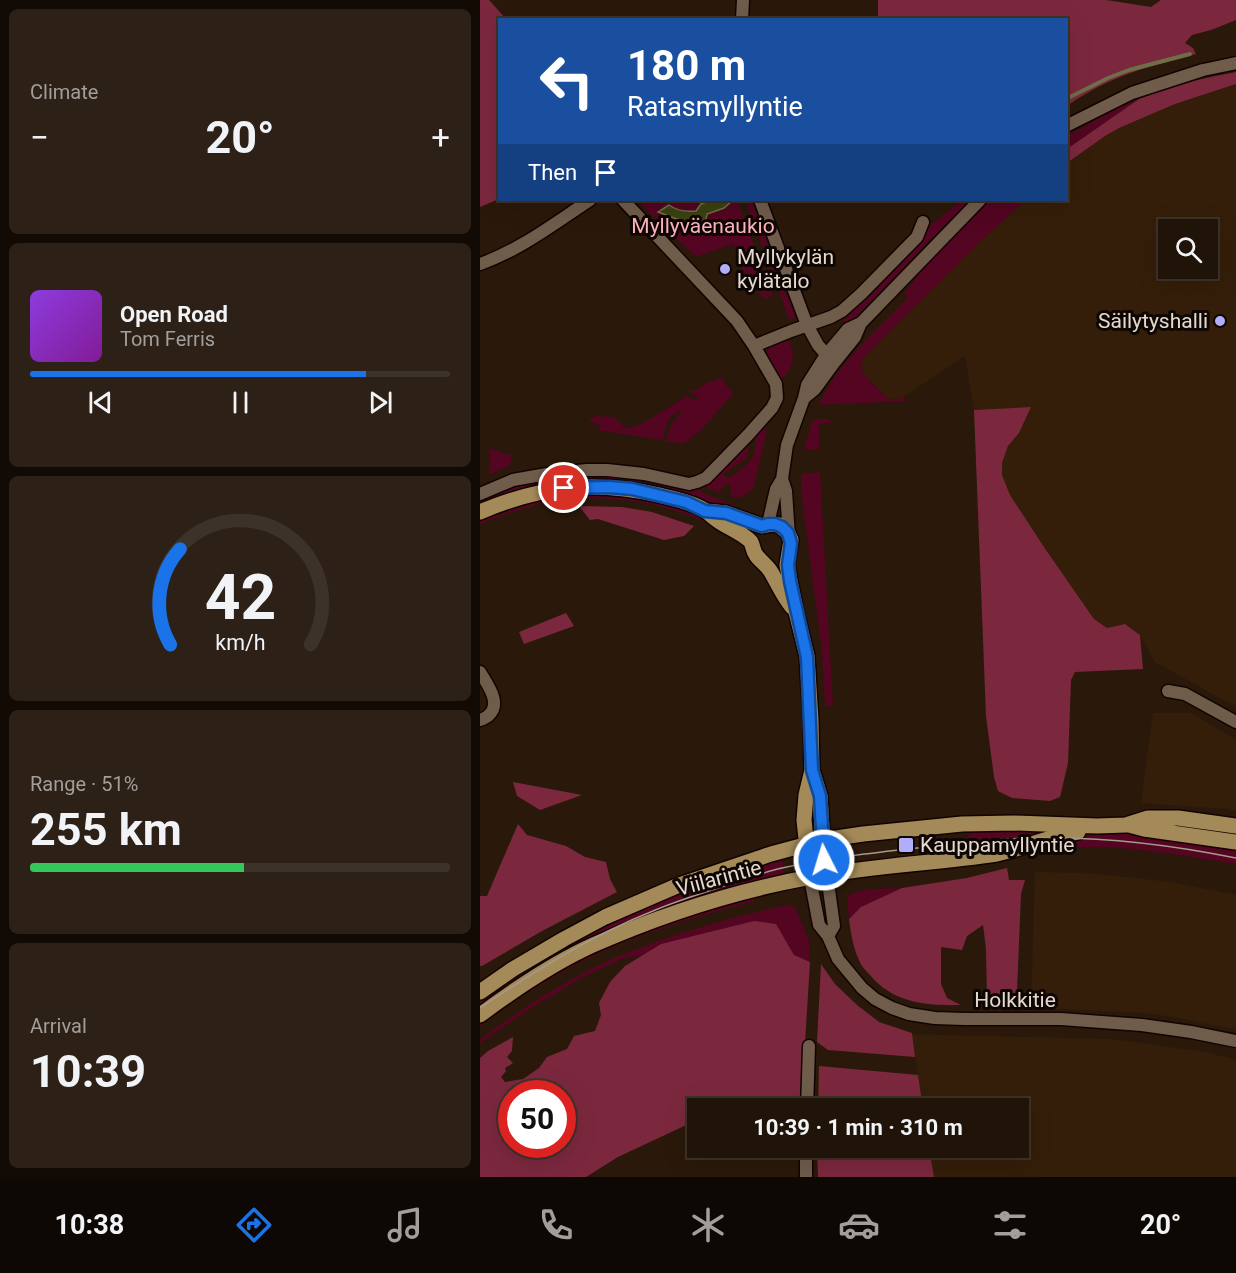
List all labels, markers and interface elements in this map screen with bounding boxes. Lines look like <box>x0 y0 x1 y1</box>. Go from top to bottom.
text: 180 m <box>627 41 746 90</box>
icon: left <box>528 42 606 120</box>
text: Climate <box>30 80 98 104</box>
text: Ratasmyllyntie <box>627 91 803 123</box>
text: 20° <box>205 111 275 164</box>
text: − <box>30 118 49 157</box>
text: + <box>431 118 450 157</box>
icon: arrive <box>589 156 622 189</box>
text: Then <box>528 160 577 185</box>
park label: Myllyväenaukio <box>631 214 775 238</box>
map controls <box>1158 219 1218 279</box>
button: search <box>1158 219 1218 279</box>
place label: Myllykylän kylätalo <box>737 245 834 293</box>
marker: Myllykylän kylätalo <box>718 262 732 276</box>
text: Open Road <box>120 302 228 327</box>
place label: Säilytyshalli <box>1098 309 1208 333</box>
marker: Säilytyshalli <box>1213 314 1227 328</box>
text: Tom Ferris <box>120 327 215 351</box>
icon: previous <box>84 386 117 419</box>
icon: pause <box>224 386 257 419</box>
icon: next <box>364 386 397 419</box>
pin <box>538 462 589 513</box>
icon: arrive <box>547 471 580 504</box>
text: 42 <box>204 562 276 635</box>
text: km/h <box>215 631 265 656</box>
text: Range · 51% <box>30 772 138 796</box>
text: 255 km <box>30 803 182 856</box>
position arrow <box>792 828 856 892</box>
place label: Kauppamyllyntie <box>920 833 1074 857</box>
marker: Kauppamyllyntie <box>897 836 915 854</box>
street label: Viilarintie <box>674 855 764 901</box>
street label: Holkkitie <box>974 988 1056 1012</box>
text: Arrival <box>30 1014 87 1038</box>
text: 10:39 <box>30 1045 146 1098</box>
speed limit sign: 50 <box>498 1080 576 1158</box>
text: 10:39 · 1 min · 310 m <box>753 1115 963 1140</box>
icon: directions <box>233 1204 275 1246</box>
icon: music <box>384 1204 426 1246</box>
icon: phone <box>535 1204 577 1246</box>
icon: climate <box>687 1204 729 1246</box>
icon: car <box>838 1204 880 1246</box>
icon: filters <box>989 1204 1031 1246</box>
text: 10:38 <box>55 1209 124 1241</box>
text: 20° <box>1140 1209 1181 1241</box>

